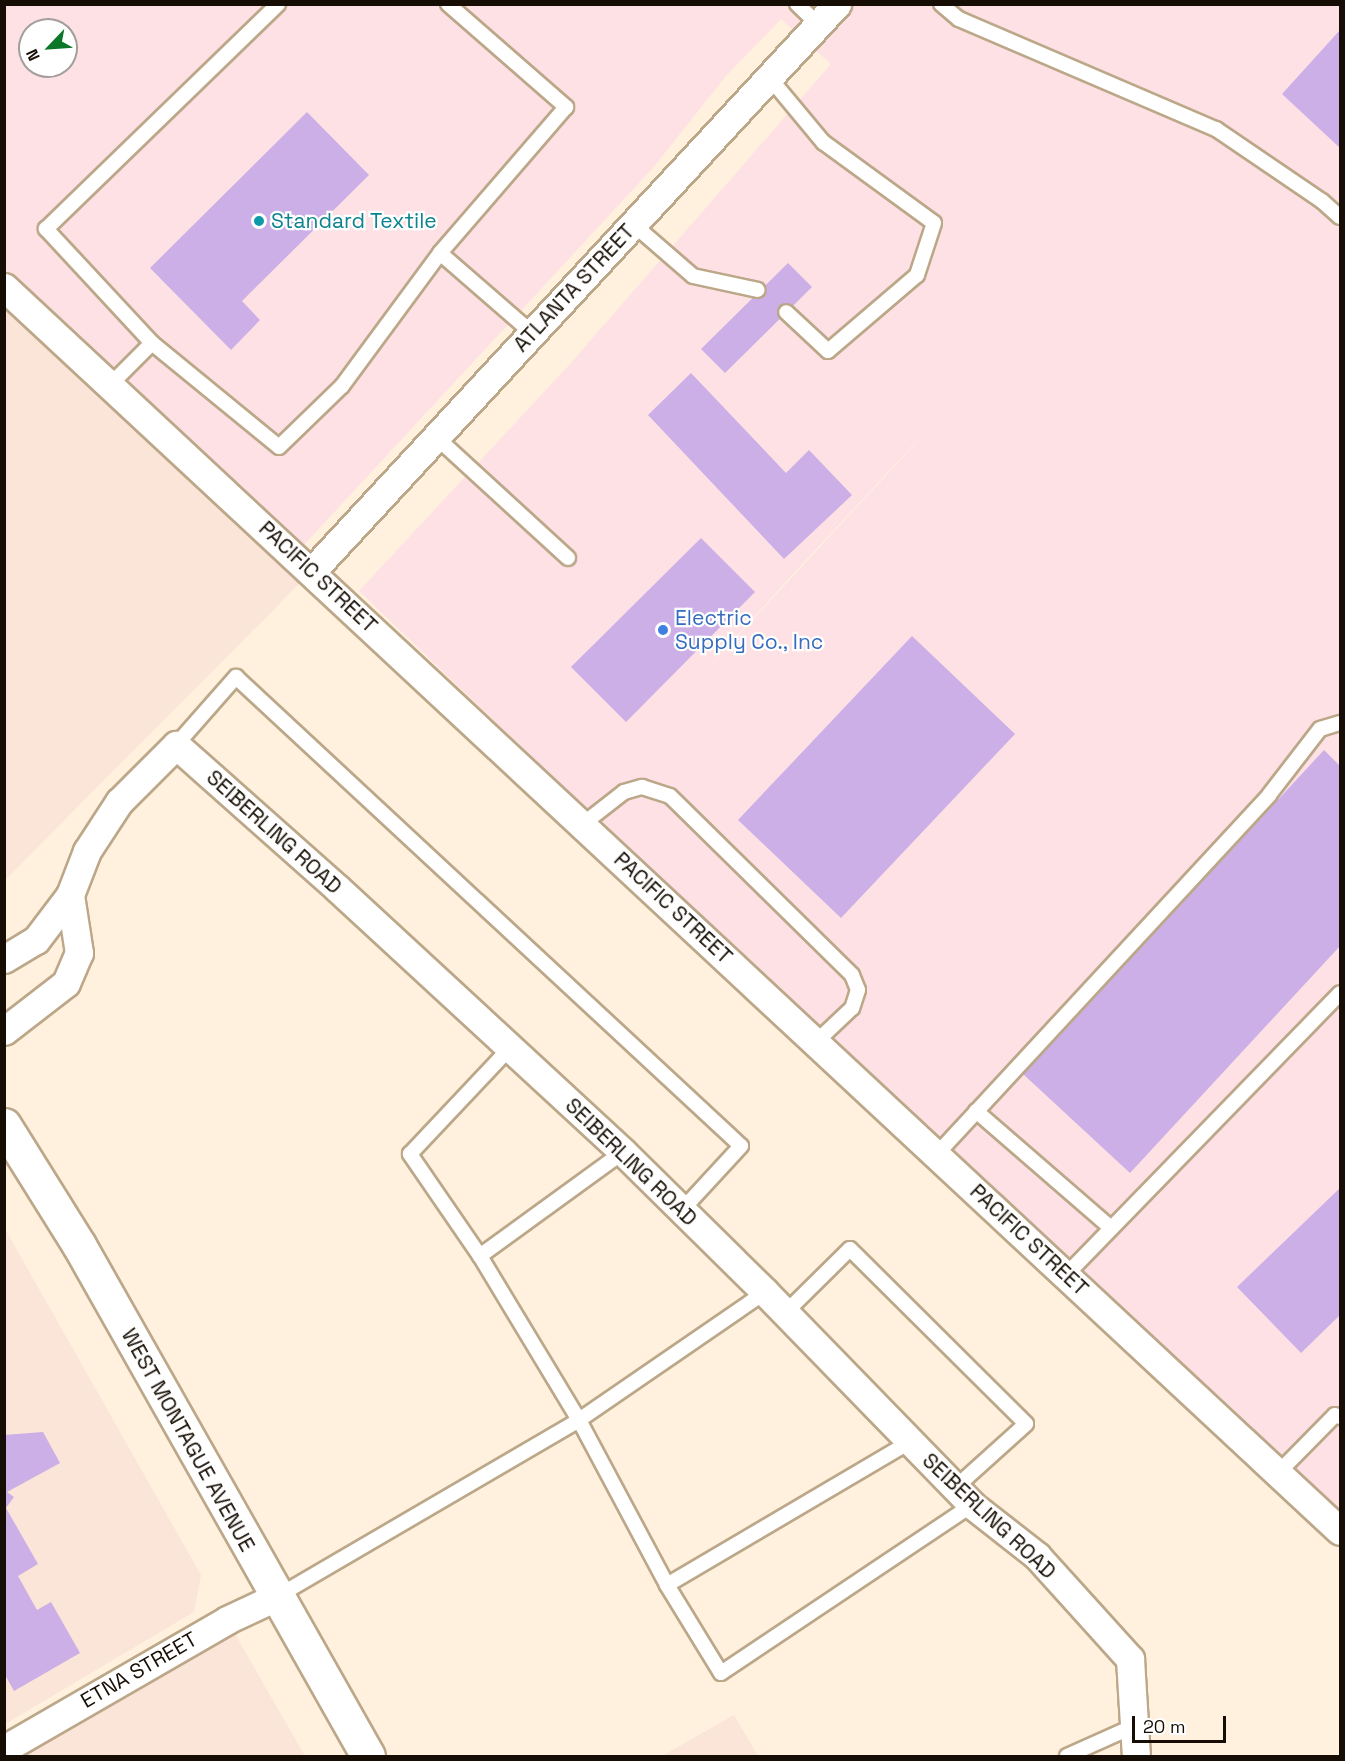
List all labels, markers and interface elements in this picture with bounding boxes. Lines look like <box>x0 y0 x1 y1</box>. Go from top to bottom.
north arrow <box>18 18 78 78</box>
text: N <box>21 46 45 64</box>
place label: Standard Textile <box>271 208 437 234</box>
marker: Standard Textile <box>252 214 266 228</box>
street label: ATLANTA STREET <box>508 219 640 357</box>
street label: PACIFIC STREET <box>254 516 382 638</box>
place label: Electric Supply Co., Inc <box>675 605 824 655</box>
marker: Electric Supply Co., Inc <box>656 623 670 637</box>
street label: SEIBERLING ROAD <box>201 765 347 899</box>
street label: PACIFIC STREET <box>609 847 737 969</box>
street label: SEIBERLING ROAD <box>560 1093 702 1231</box>
street label: PACIFIC STREET <box>965 1179 1093 1301</box>
street label: WEST MONTAGUE AVENUE <box>116 1324 260 1556</box>
street label: SEIBERLING ROAD <box>917 1448 1061 1584</box>
street label: ETNA STREET <box>76 1626 202 1714</box>
scale bar <box>1135 1704 1230 1742</box>
text: 20 m <box>1143 1715 1186 1738</box>

